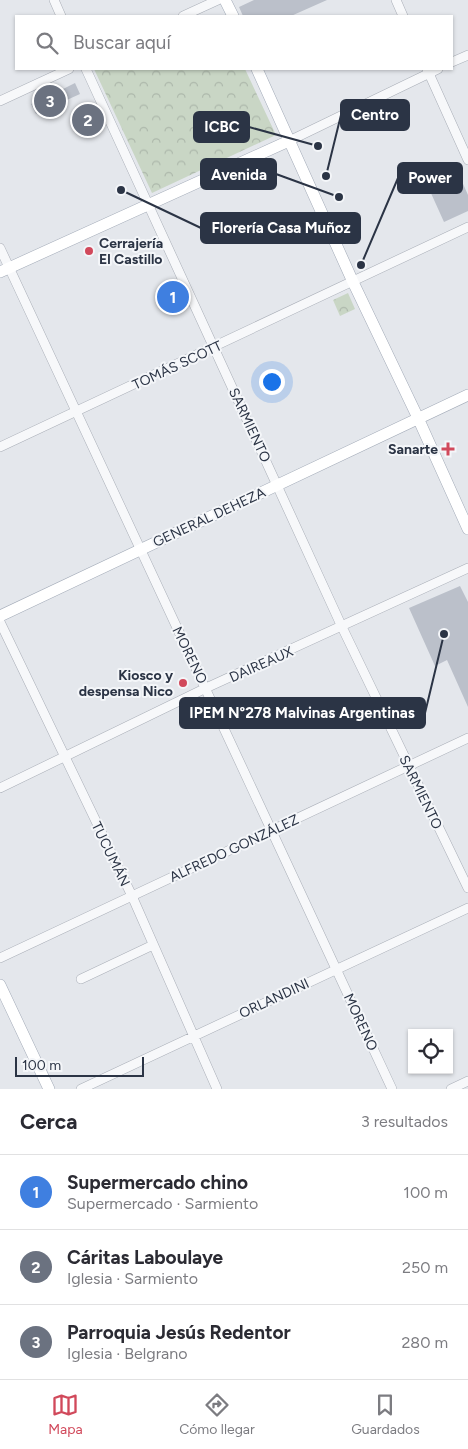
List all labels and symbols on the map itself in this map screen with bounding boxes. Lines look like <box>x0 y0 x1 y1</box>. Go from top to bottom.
pin: 3 <box>34 82 66 120</box>
callout: Centro <box>341 100 409 130</box>
pin: 2 <box>72 101 104 139</box>
text: Centro <box>351 106 399 124</box>
callout: ICBC <box>194 112 249 142</box>
text: ICBC <box>204 118 240 136</box>
callout: Avenida <box>201 159 276 189</box>
callout: Power <box>398 163 462 193</box>
text: Avenida <box>211 166 267 184</box>
text: Power <box>408 169 452 187</box>
callout: Florería Casa Muñoz <box>201 213 360 243</box>
text: Florería Casa Muñoz <box>211 219 351 237</box>
place label: Cerrajería El Castillo <box>99 235 163 268</box>
marker: Cerrajería El Castillo <box>83 245 95 257</box>
pin: 1 <box>157 278 189 316</box>
street label: TOMÁS SCOTT <box>130 337 225 394</box>
your location <box>259 369 285 395</box>
street label: SARMIENTO <box>225 385 274 465</box>
place label: Sanarte <box>388 441 438 458</box>
marker: Sanarte <box>442 443 454 455</box>
street label: GENERAL DEHEZA <box>150 484 269 551</box>
street label: MORENO <box>168 624 211 687</box>
street label: DAIREAUX <box>227 643 296 686</box>
place label: Kiosco y despensa Nico <box>79 667 174 700</box>
marker: Kiosco y despensa Nico <box>177 677 189 689</box>
callout: IPEM N°278 Malvinas Argentinas <box>180 698 425 728</box>
text: IPEM N°278 Malvinas Argentinas <box>189 704 415 722</box>
street label: SARMIENTO <box>395 752 446 832</box>
street label: ALFREDO GONZÁLEZ <box>167 811 302 886</box>
street label: TUCUMÁN <box>88 819 133 889</box>
street label: ORLANDINI <box>237 975 312 1022</box>
street label: MORENO <box>340 991 381 1054</box>
scale bar <box>15 1054 144 1077</box>

